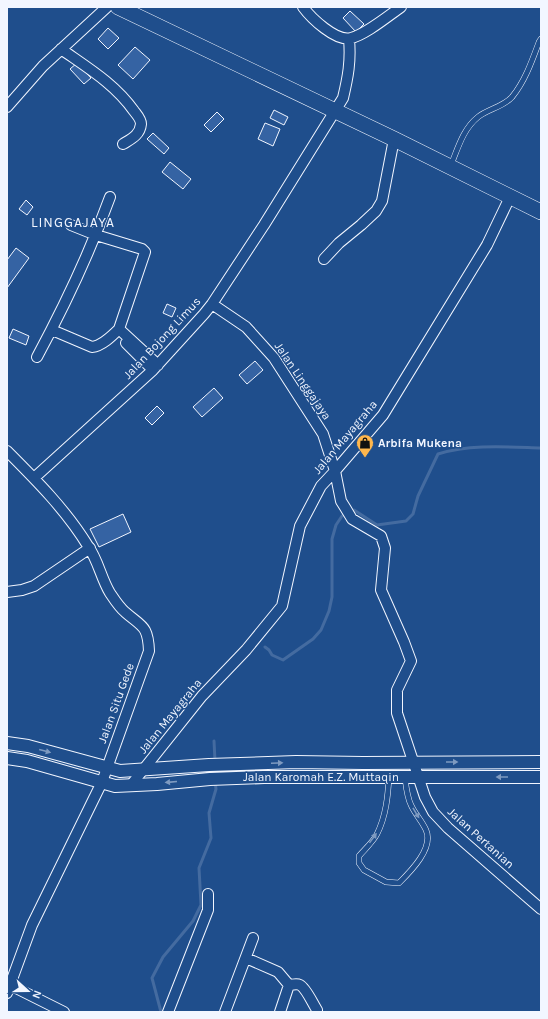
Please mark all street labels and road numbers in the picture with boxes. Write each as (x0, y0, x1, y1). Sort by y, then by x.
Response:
street label: Jalan Bojong Limus (120, 294, 204, 382)
street label: Jalan Linggajaya (272, 340, 334, 422)
street label: Jalan Mayagraha (310, 397, 380, 477)
street label: Jalan Situ Gede (95, 661, 137, 745)
street label: Jalan Mayagraha (136, 676, 204, 756)
street label: Jalan Karomah E.Z. Muttaqin (243, 770, 399, 784)
street label: Jalan Pertanian (445, 805, 517, 871)

